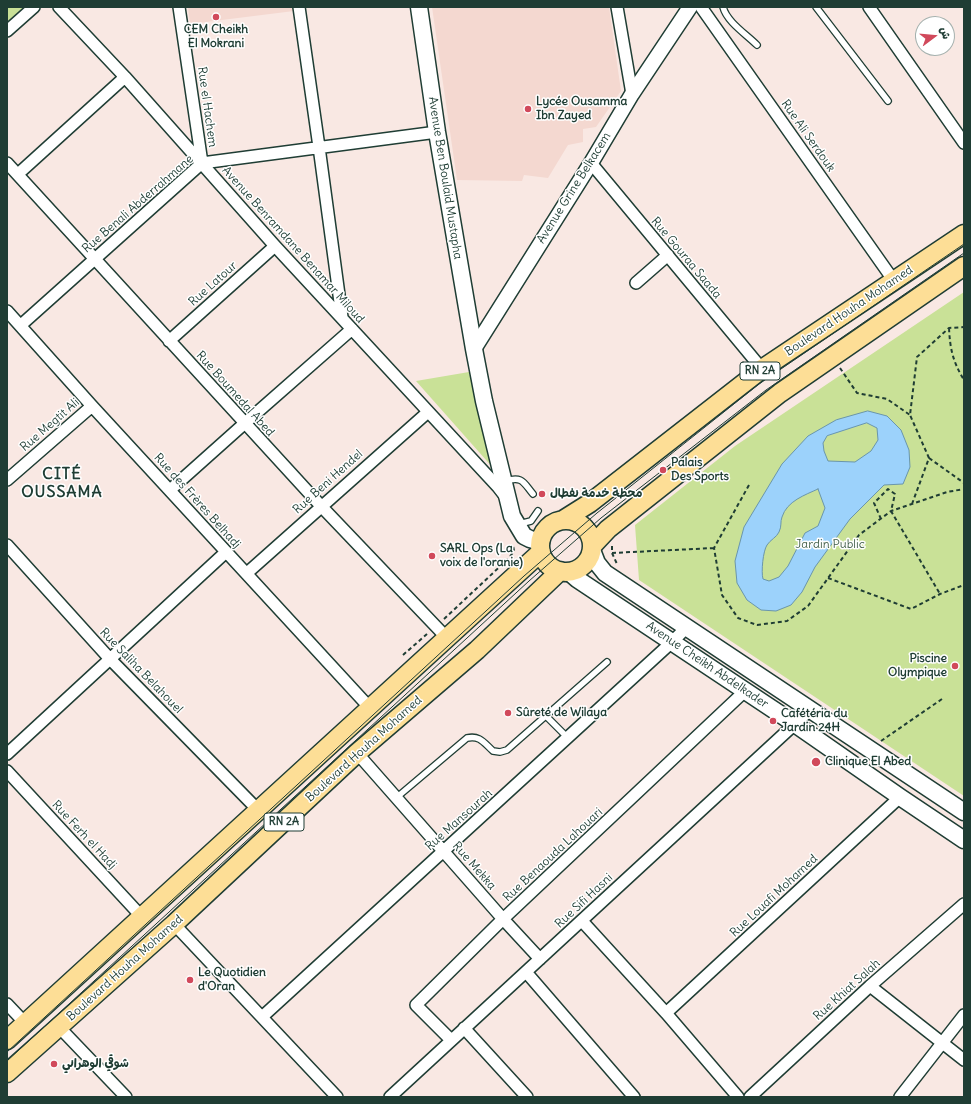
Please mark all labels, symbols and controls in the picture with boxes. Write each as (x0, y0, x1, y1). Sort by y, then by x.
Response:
marker: CEM Cheikh El Mokrani (211, 12, 221, 22)
north arrow (915, 16, 955, 56)
place label: CEM Cheikh El Mokrani (184, 23, 248, 51)
text: ش (937, 25, 954, 41)
street label: Rue el Hachem (194, 66, 220, 148)
place label: Lycée Ousamma Ibn Zayed (536, 95, 627, 123)
street label: Avenue Ben Boulaid Mustapha (425, 96, 465, 260)
street label: Rue Ali Serdouk (778, 97, 838, 175)
marker: Lycée Ousamma Ibn Zayed (523, 104, 533, 114)
street label: Avenue Grine Belkacem (534, 130, 614, 246)
street label: Rue Benali Abderrahmane (80, 152, 196, 256)
street label: Avenue Benramdane Benamar Miloud (219, 164, 367, 326)
street label: Rue Gouraa Saada (648, 214, 724, 302)
street label: Rue Latour (186, 259, 240, 309)
street label: Boulevard Houha Mohamed (782, 263, 916, 359)
street label: Rue Boumedal Abed (193, 348, 277, 440)
road number: RN 2A (740, 362, 780, 380)
street label: Rue Megtit Ali (18, 396, 82, 454)
street label: Rue Beni Hendel (290, 447, 366, 517)
street label: Rue des Frères Belhadj (151, 451, 243, 551)
place label: Palais Des Sports (671, 456, 729, 484)
district label: CITÉ OUSSAMA (21, 464, 103, 502)
marker: Palais Des Sports (658, 465, 668, 475)
place label: محطة خدمة نفطال (550, 487, 642, 501)
marker: محطة خدمة نفطال (537, 489, 547, 499)
park label: Jardin Public (795, 538, 865, 552)
place label: SARL Ops (La voix de l'oranie) (440, 542, 523, 570)
marker: SARL Ops (La voix de l'oranie) (427, 551, 437, 561)
street label: Avenue Cheikh Abdelkader (643, 619, 771, 711)
street label: Rue Saliha Belahouel (97, 625, 185, 717)
place label: Piscine Olympique (888, 652, 947, 680)
marker: Piscine Olympique (950, 661, 960, 671)
street label: Boulevard Houha Mohamed (303, 693, 425, 805)
place label: Sûreté de Wilaya (516, 706, 607, 720)
place label: Cafétéria du Jardin 24H (781, 707, 847, 735)
marker: Sûreté de Wilaya (503, 708, 513, 718)
marker: Cafétéria du Jardin 24H (768, 716, 778, 726)
place label: Clinique El Abed (825, 755, 911, 769)
marker: Clinique El Abed (810, 756, 822, 768)
street label: Rue Mansourah (423, 786, 495, 854)
street label: Rue Ferh el Hadj (49, 798, 119, 872)
street label: Rue Benaouda Lahouari (500, 805, 606, 905)
road number: RN 2A (264, 813, 304, 831)
street label: Rue Mekka (449, 839, 499, 893)
street label: Rue Louafi Mohamed (727, 852, 821, 940)
street label: Rue Sifi Hasni (552, 871, 616, 931)
street label: Boulevard Houha Mohamed (64, 912, 186, 1024)
street label: Rue Khiat Salah (811, 956, 883, 1024)
place label: Le Quotidien d'Oran (198, 966, 266, 994)
marker: Le Quotidien d'Oran (185, 975, 195, 985)
place label: شوقي الوهراني (62, 1057, 129, 1071)
marker: شوقي الوهراني (49, 1059, 59, 1069)

